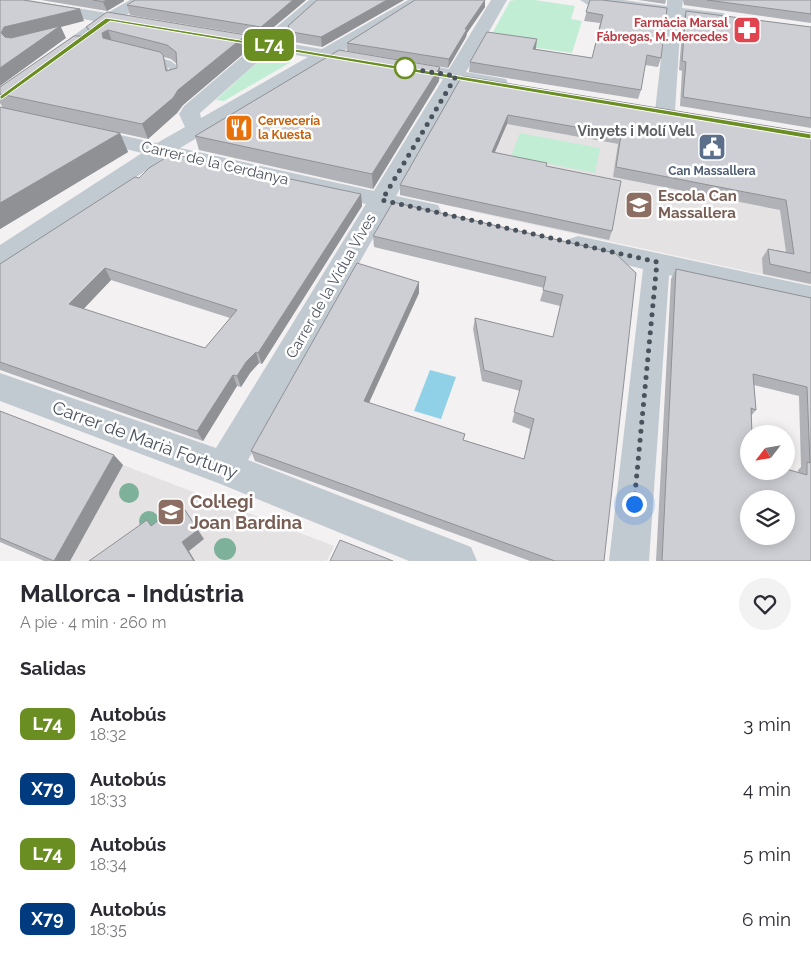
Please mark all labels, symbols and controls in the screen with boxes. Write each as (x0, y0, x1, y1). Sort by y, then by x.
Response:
pharmacy icon: Farmàcia Marsal Fábregas, M. Mercedes (732, 15, 762, 45)
place label: Farmàcia Marsal Fábregas, M. Mercedes (597, 16, 728, 44)
line badge: L74 (240, 29, 298, 61)
text: L74 (254, 34, 284, 55)
unlabelled marker (394, 57, 416, 79)
restaurant icon: Cervecería la Kuesta (224, 113, 254, 143)
place label: Cervecería la Kuesta (258, 114, 320, 142)
district label: Vinyets i Molí Vell (578, 123, 695, 139)
public building icon: Can Massallera (697, 132, 727, 162)
street label: Carrer de la Cerdanya (140, 137, 290, 189)
place label: Can Massallera (668, 164, 756, 178)
place label: Escola Can Massallera (658, 187, 737, 222)
school or university icon: Escola Can Massallera (624, 190, 654, 220)
street label: Carrer de la Vídua Vives (282, 210, 380, 362)
street label: Carrer de Marià Fortuny (50, 396, 241, 483)
north arrow (740, 425, 795, 480)
map controls (740, 425, 795, 545)
button: layers (740, 490, 795, 545)
place label: Col·legi Joan Bardina (190, 491, 302, 533)
your location (622, 492, 647, 517)
school or university icon: Col·legi Joan Bardina (156, 497, 186, 527)
button: heart (739, 578, 791, 630)
text: Mallorca - Indústria (20, 579, 244, 608)
text: A pie · 4 min · 260 m (20, 613, 166, 632)
text: Salidas (20, 657, 86, 679)
text: Autobús (90, 703, 166, 725)
text: L74 (32, 713, 63, 734)
text: 3 min (743, 713, 791, 735)
text: 18:32 (90, 725, 126, 744)
text: Autobús (90, 768, 166, 790)
text: X79 (31, 778, 64, 799)
text: 4 min (743, 778, 791, 800)
text: 18:33 (90, 790, 126, 809)
text: Autobús (90, 833, 166, 855)
text: L74 (32, 843, 63, 864)
text: 5 min (743, 843, 791, 865)
text: 18:34 (90, 855, 127, 874)
text: Autobús (90, 898, 166, 920)
text: X79 (31, 908, 64, 929)
text: 6 min (742, 908, 791, 930)
text: 18:35 (90, 920, 127, 939)

